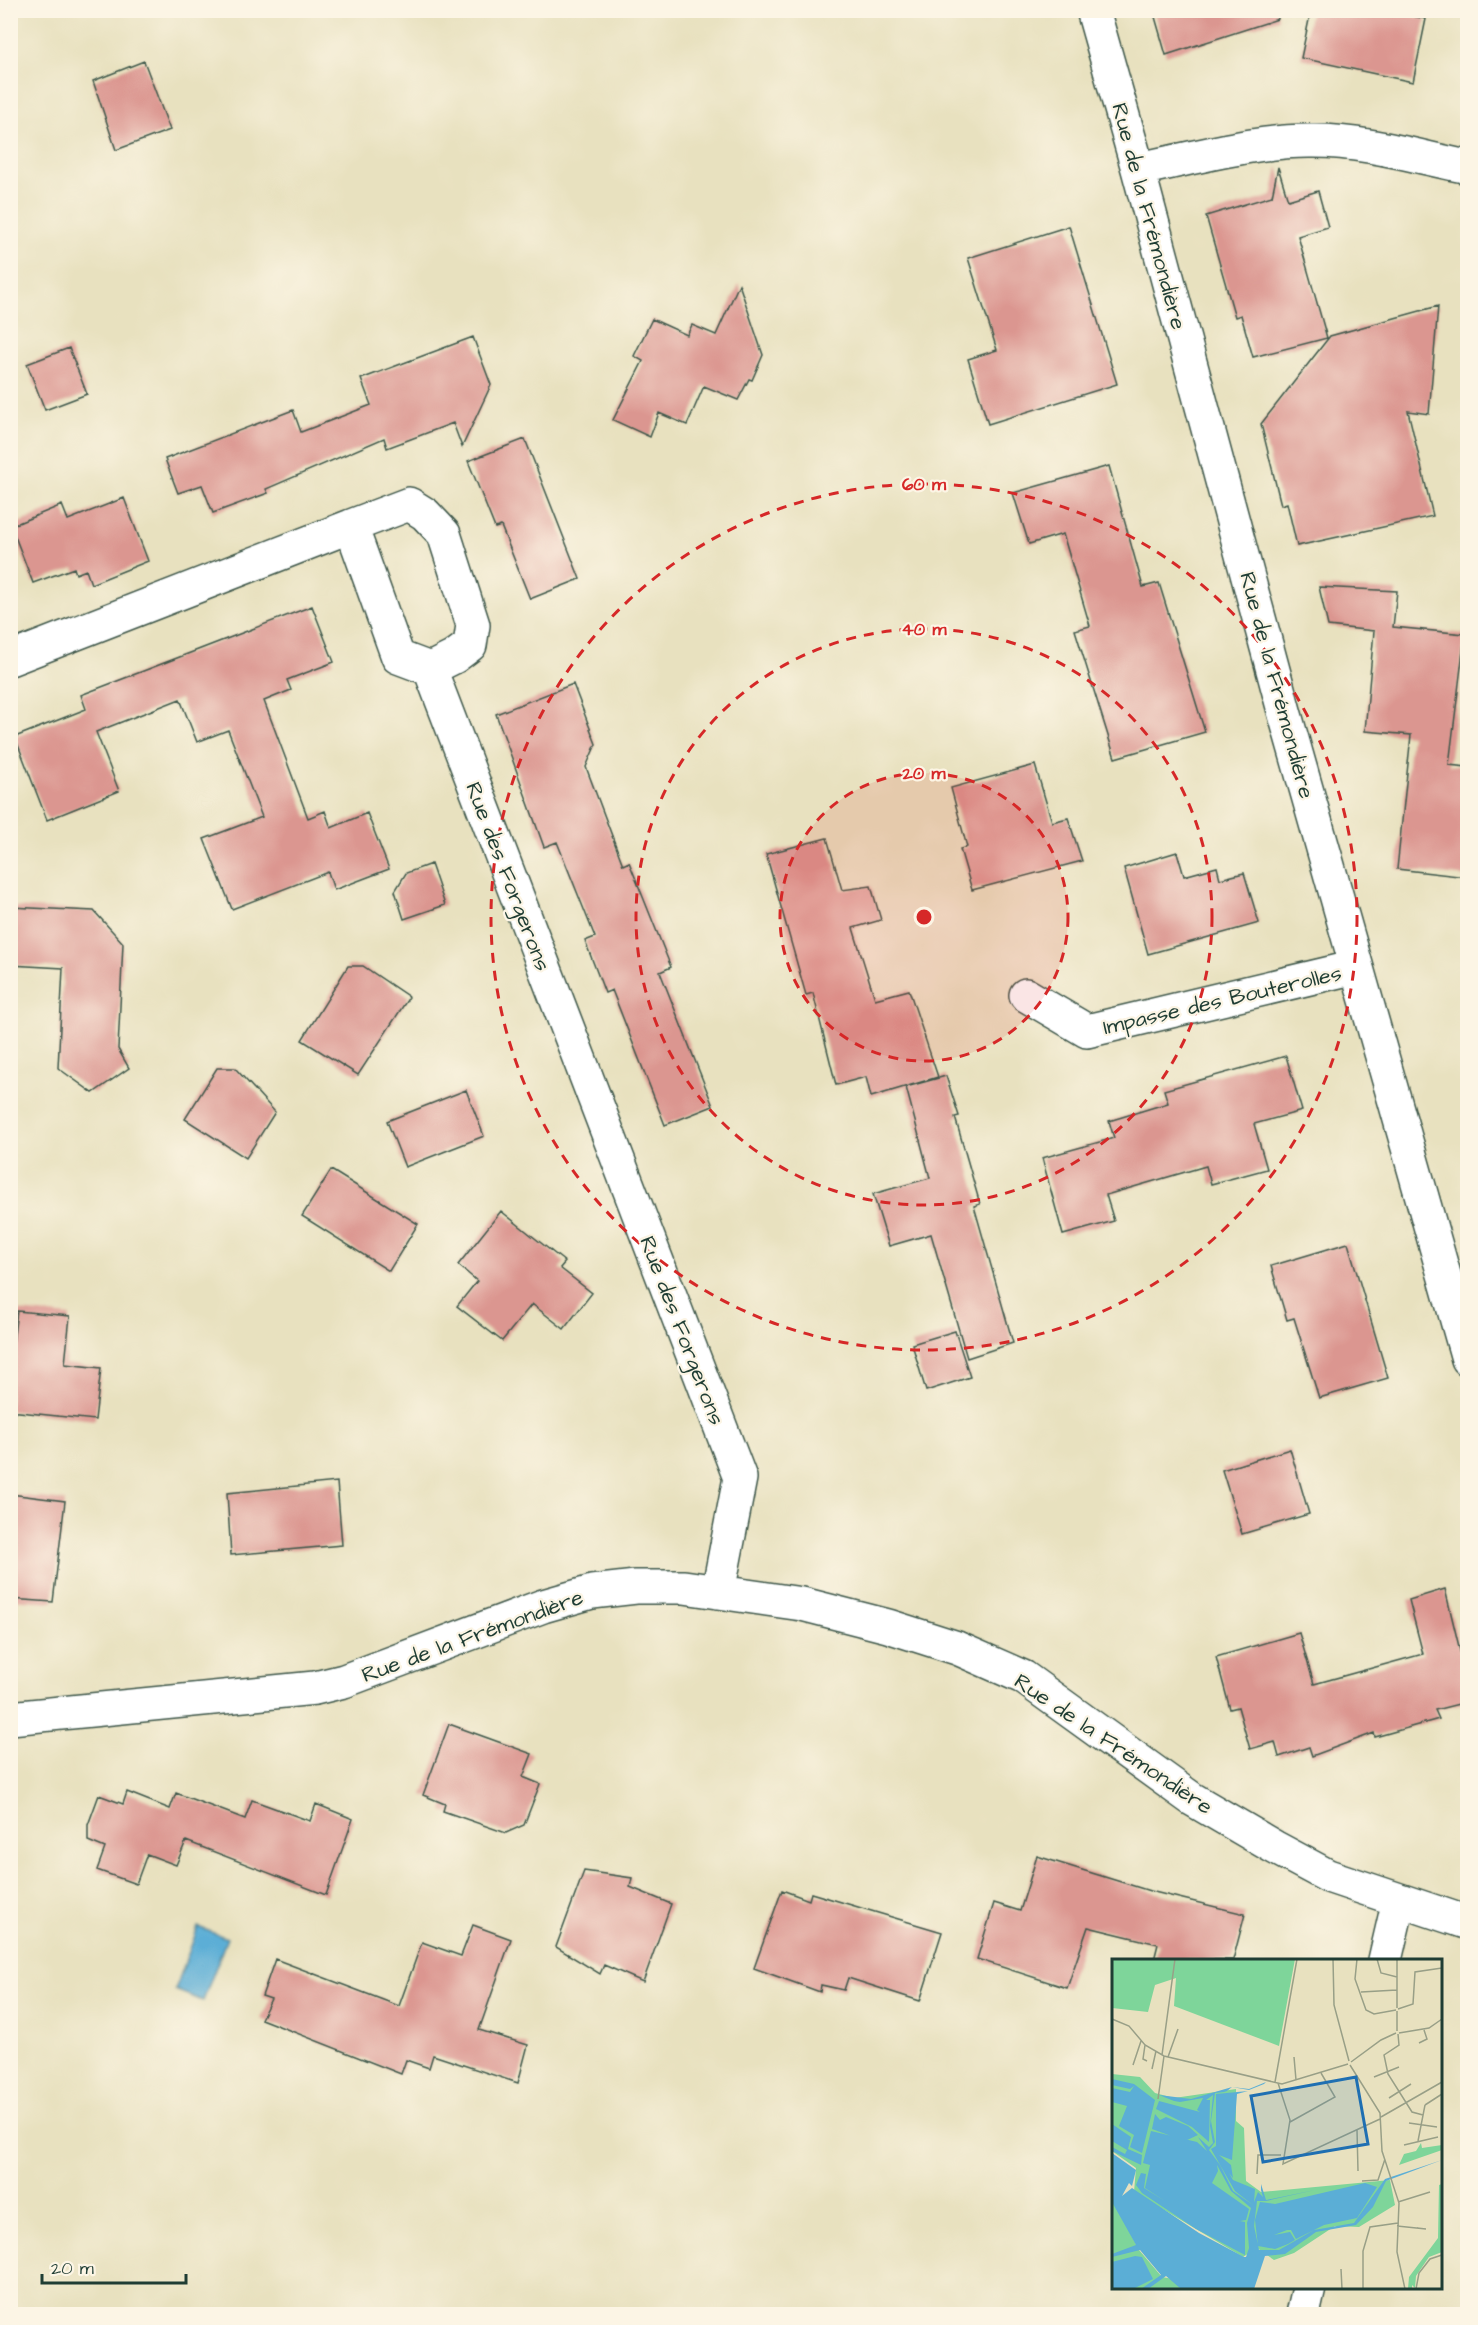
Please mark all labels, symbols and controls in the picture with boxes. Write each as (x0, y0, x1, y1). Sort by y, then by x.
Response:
street label: Rue de la Frémondière (1103, 100, 1194, 333)
text: 60 m (902, 472, 947, 497)
street label: Rue de la Frémondière (1231, 569, 1322, 802)
text: 40 m (902, 617, 947, 642)
text: 20 m (902, 761, 946, 786)
street label: Rue des Forgerons (456, 778, 558, 976)
centre of rings (914, 907, 934, 927)
street label: Impasse des Bouterolles (1100, 958, 1345, 1043)
street label: Rue des Forgerons (630, 1232, 732, 1430)
street label: Rue de la Frémondière (358, 1582, 588, 1691)
street label: Rue de la Frémondière (1008, 1666, 1219, 1822)
inset map (1112, 1959, 1442, 2289)
scale bar (42, 2247, 186, 2285)
text: 20 m (51, 2256, 94, 2281)

